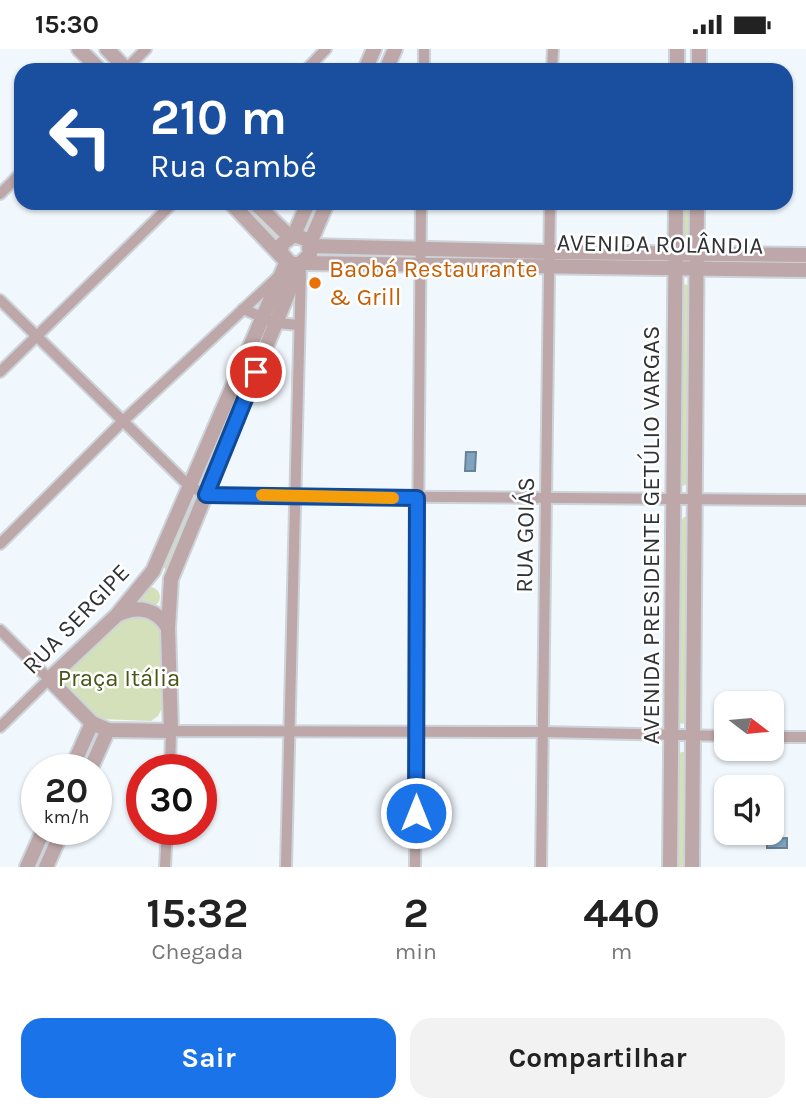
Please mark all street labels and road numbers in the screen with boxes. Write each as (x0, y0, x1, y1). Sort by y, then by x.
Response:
street label: AVENIDA ROLÂNDIA (556, 228, 764, 260)
street label: AVENIDA PRESIDENTE GETÚLIO VARGAS (636, 326, 665, 744)
street label: RUA GOIÁS (509, 477, 540, 593)
street label: RUA SERGIPE (17, 558, 135, 680)

